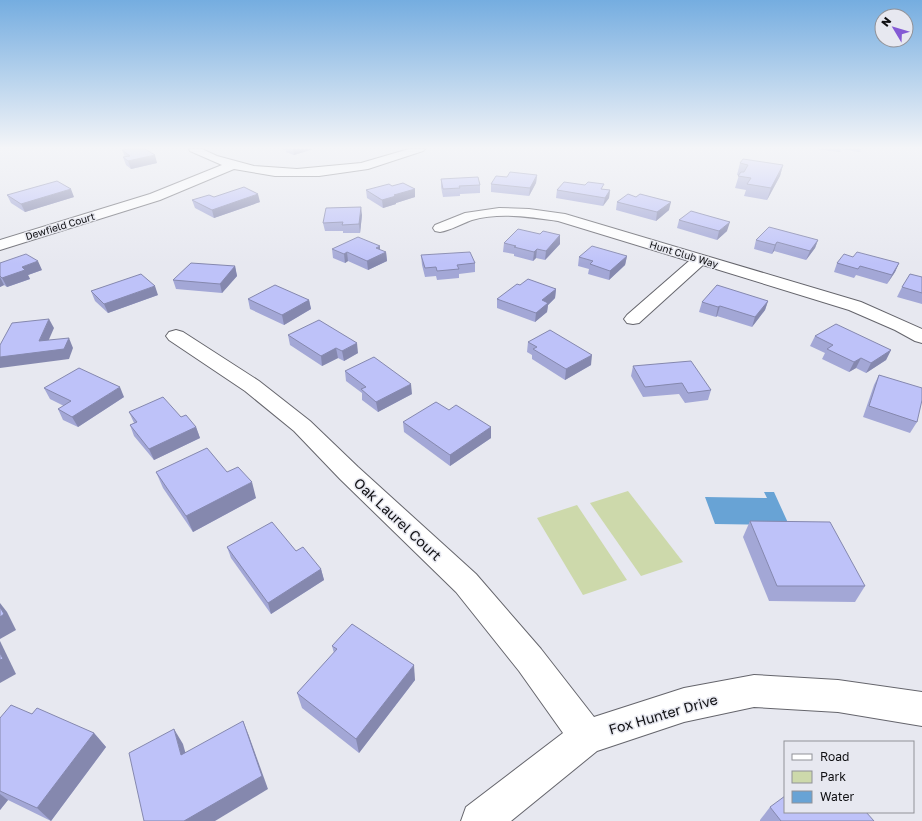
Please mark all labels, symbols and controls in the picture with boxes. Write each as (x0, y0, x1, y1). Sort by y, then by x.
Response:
north arrow (874, 8, 914, 48)
text: N (878, 14, 893, 29)
street label: Dewfield Court (24, 210, 96, 242)
street label: Hunt Club Way (648, 238, 720, 270)
street label: Oak Laurel Court (351, 474, 445, 564)
street label: Fox Hunter Drive (607, 690, 719, 738)
legend (784, 741, 914, 813)
text: Road (820, 749, 849, 764)
text: Park (820, 769, 846, 784)
text: Water (820, 789, 854, 804)

